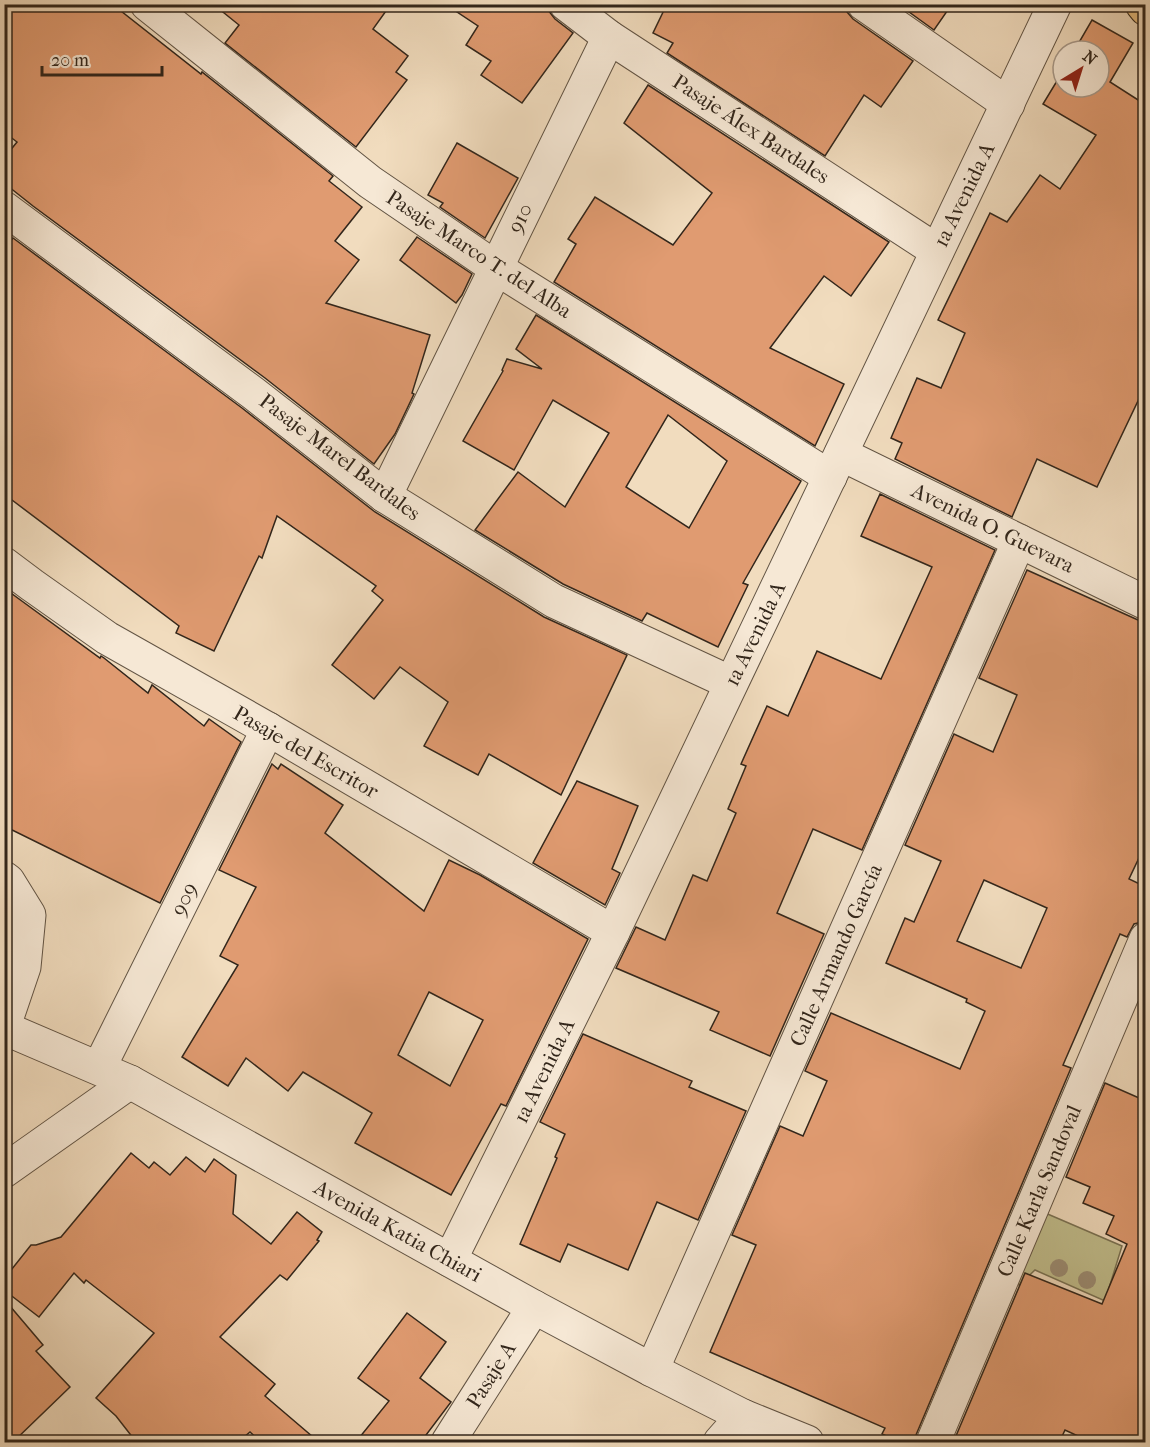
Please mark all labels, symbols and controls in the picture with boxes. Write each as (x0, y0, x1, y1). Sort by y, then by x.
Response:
scale bar (42, 39, 162, 77)
north arrow (1051, 39, 1111, 99)
text: N (1079, 46, 1101, 69)
text: 20 m (51, 50, 89, 71)
street label: Pasaje Álex Bardales (668, 69, 834, 189)
street label: 1a Avenida A (928, 139, 1000, 251)
street label: Pasaje Marco T. del Alba (382, 185, 576, 323)
street label: 910 (503, 199, 537, 237)
street label: Pasaje Marel Bardales (255, 389, 425, 525)
street label: Avenida O. Guevara (907, 478, 1078, 578)
street label: 1a Avenida A (719, 578, 791, 690)
street label: Pasaje del Escritor (229, 701, 383, 803)
street label: Calle Armando García (785, 860, 887, 1050)
street label: 909 (166, 879, 202, 919)
street label: 1a Avenida A (508, 1015, 580, 1127)
street label: Calle Karla Sandoval (992, 1101, 1086, 1281)
street label: Avenida Katia Chiari (309, 1175, 486, 1287)
street label: Pasaje A (461, 1337, 521, 1413)

